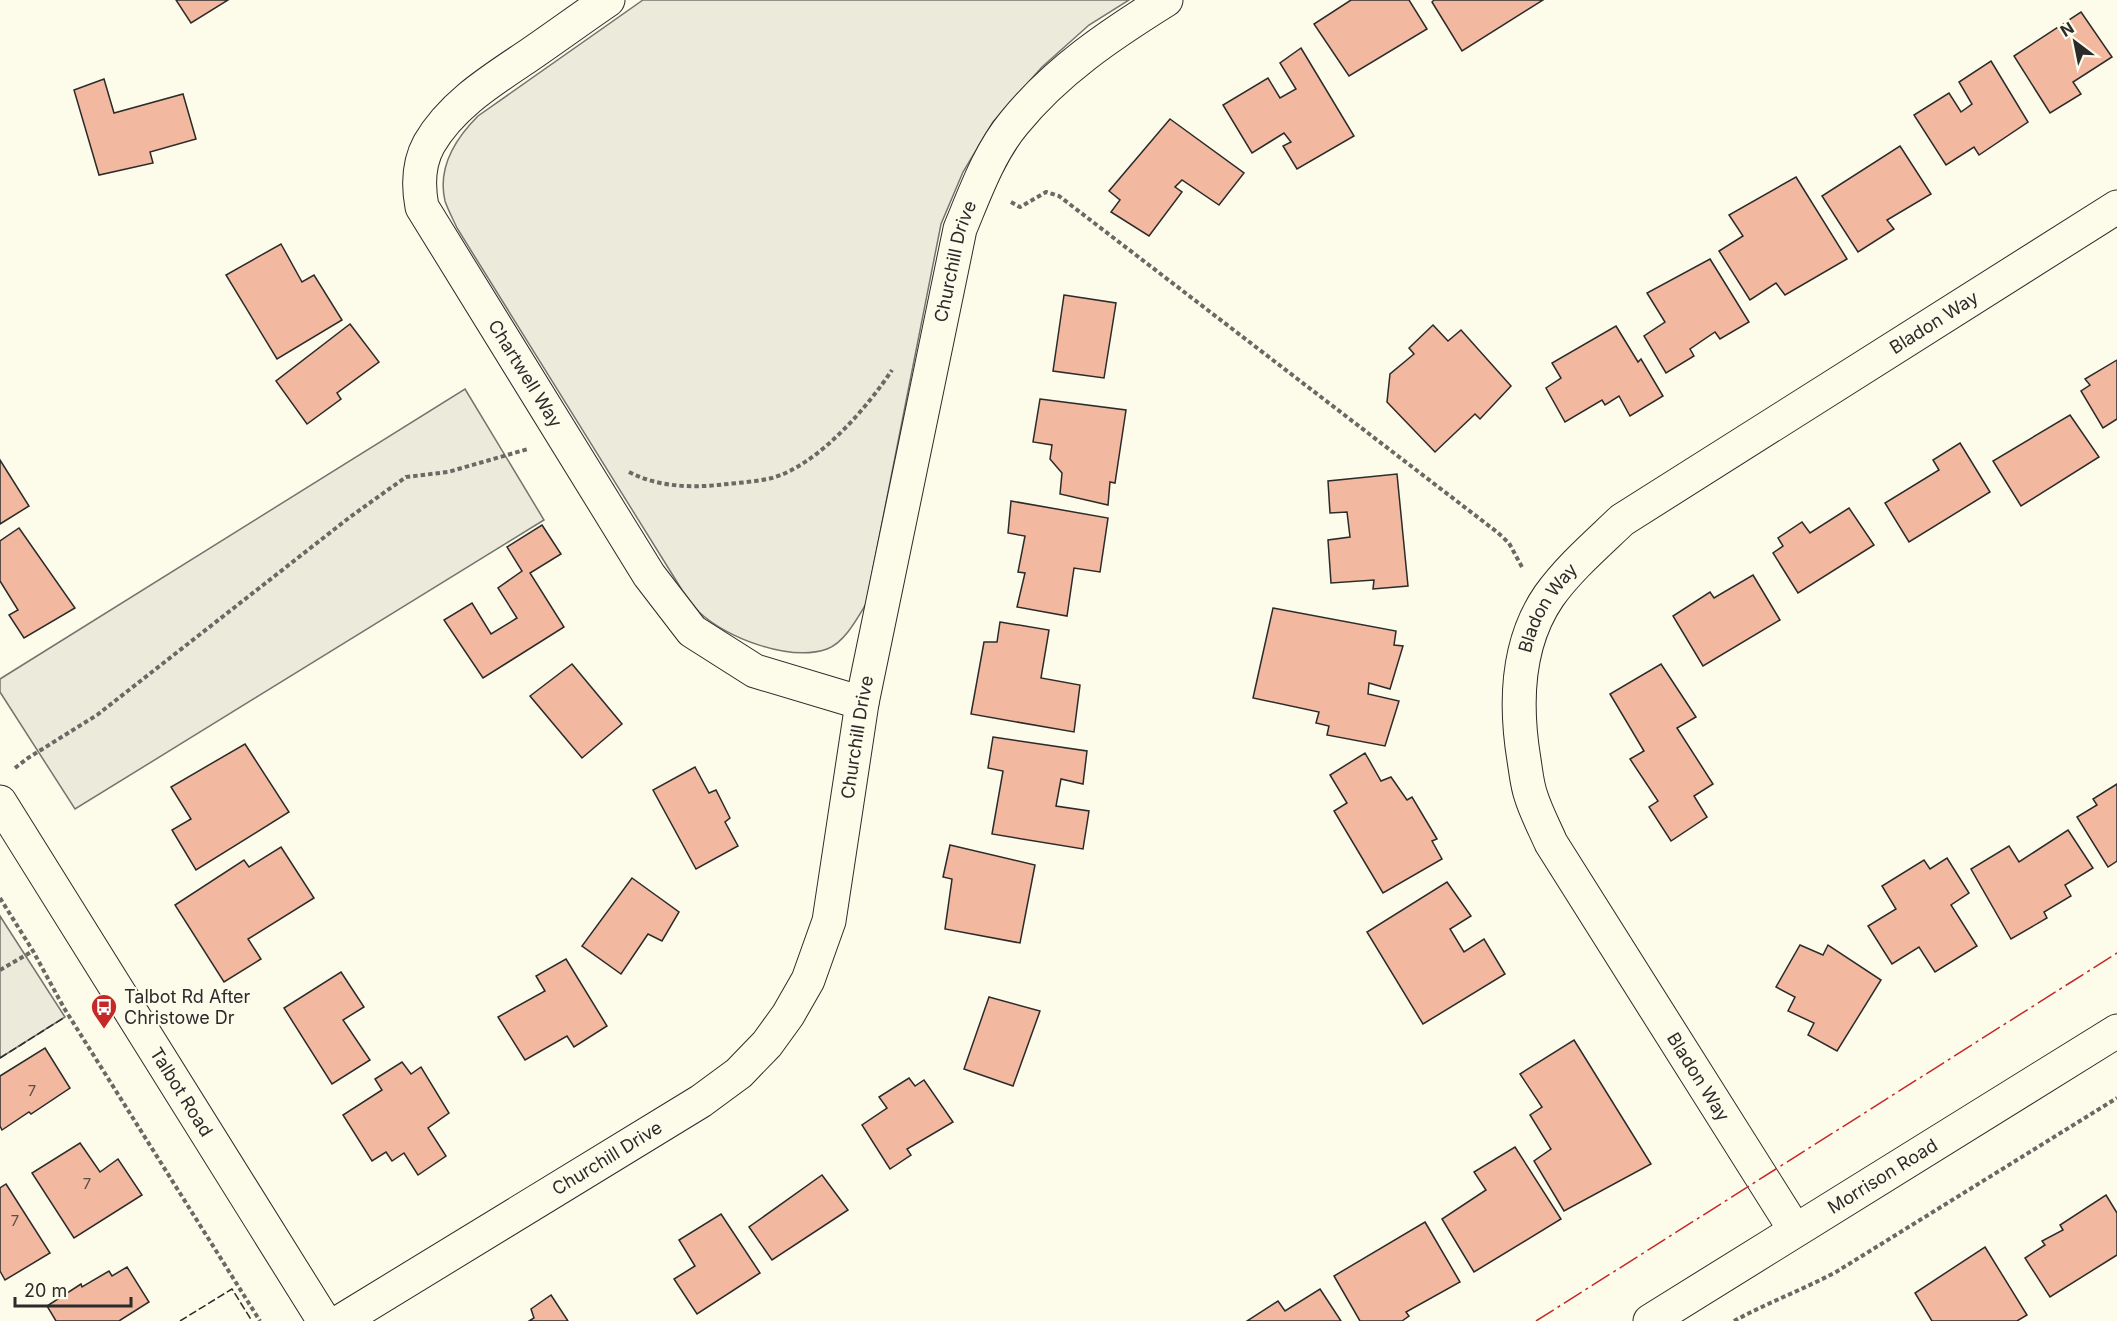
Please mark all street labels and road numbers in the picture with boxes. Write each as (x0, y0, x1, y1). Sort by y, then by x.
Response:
street label: Churchill Drive (930, 197, 980, 324)
street label: Bladon Way (1886, 287, 1982, 358)
street label: Chartwell Way (484, 316, 566, 431)
street label: Bladon Way (1514, 559, 1581, 655)
street label: Churchill Drive (837, 674, 877, 800)
street label: Bladon Way (1663, 1029, 1734, 1125)
street label: Talbot Road (146, 1043, 217, 1140)
street label: Churchill Drive (548, 1116, 666, 1199)
street label: Morrison Road (1824, 1134, 1941, 1218)

